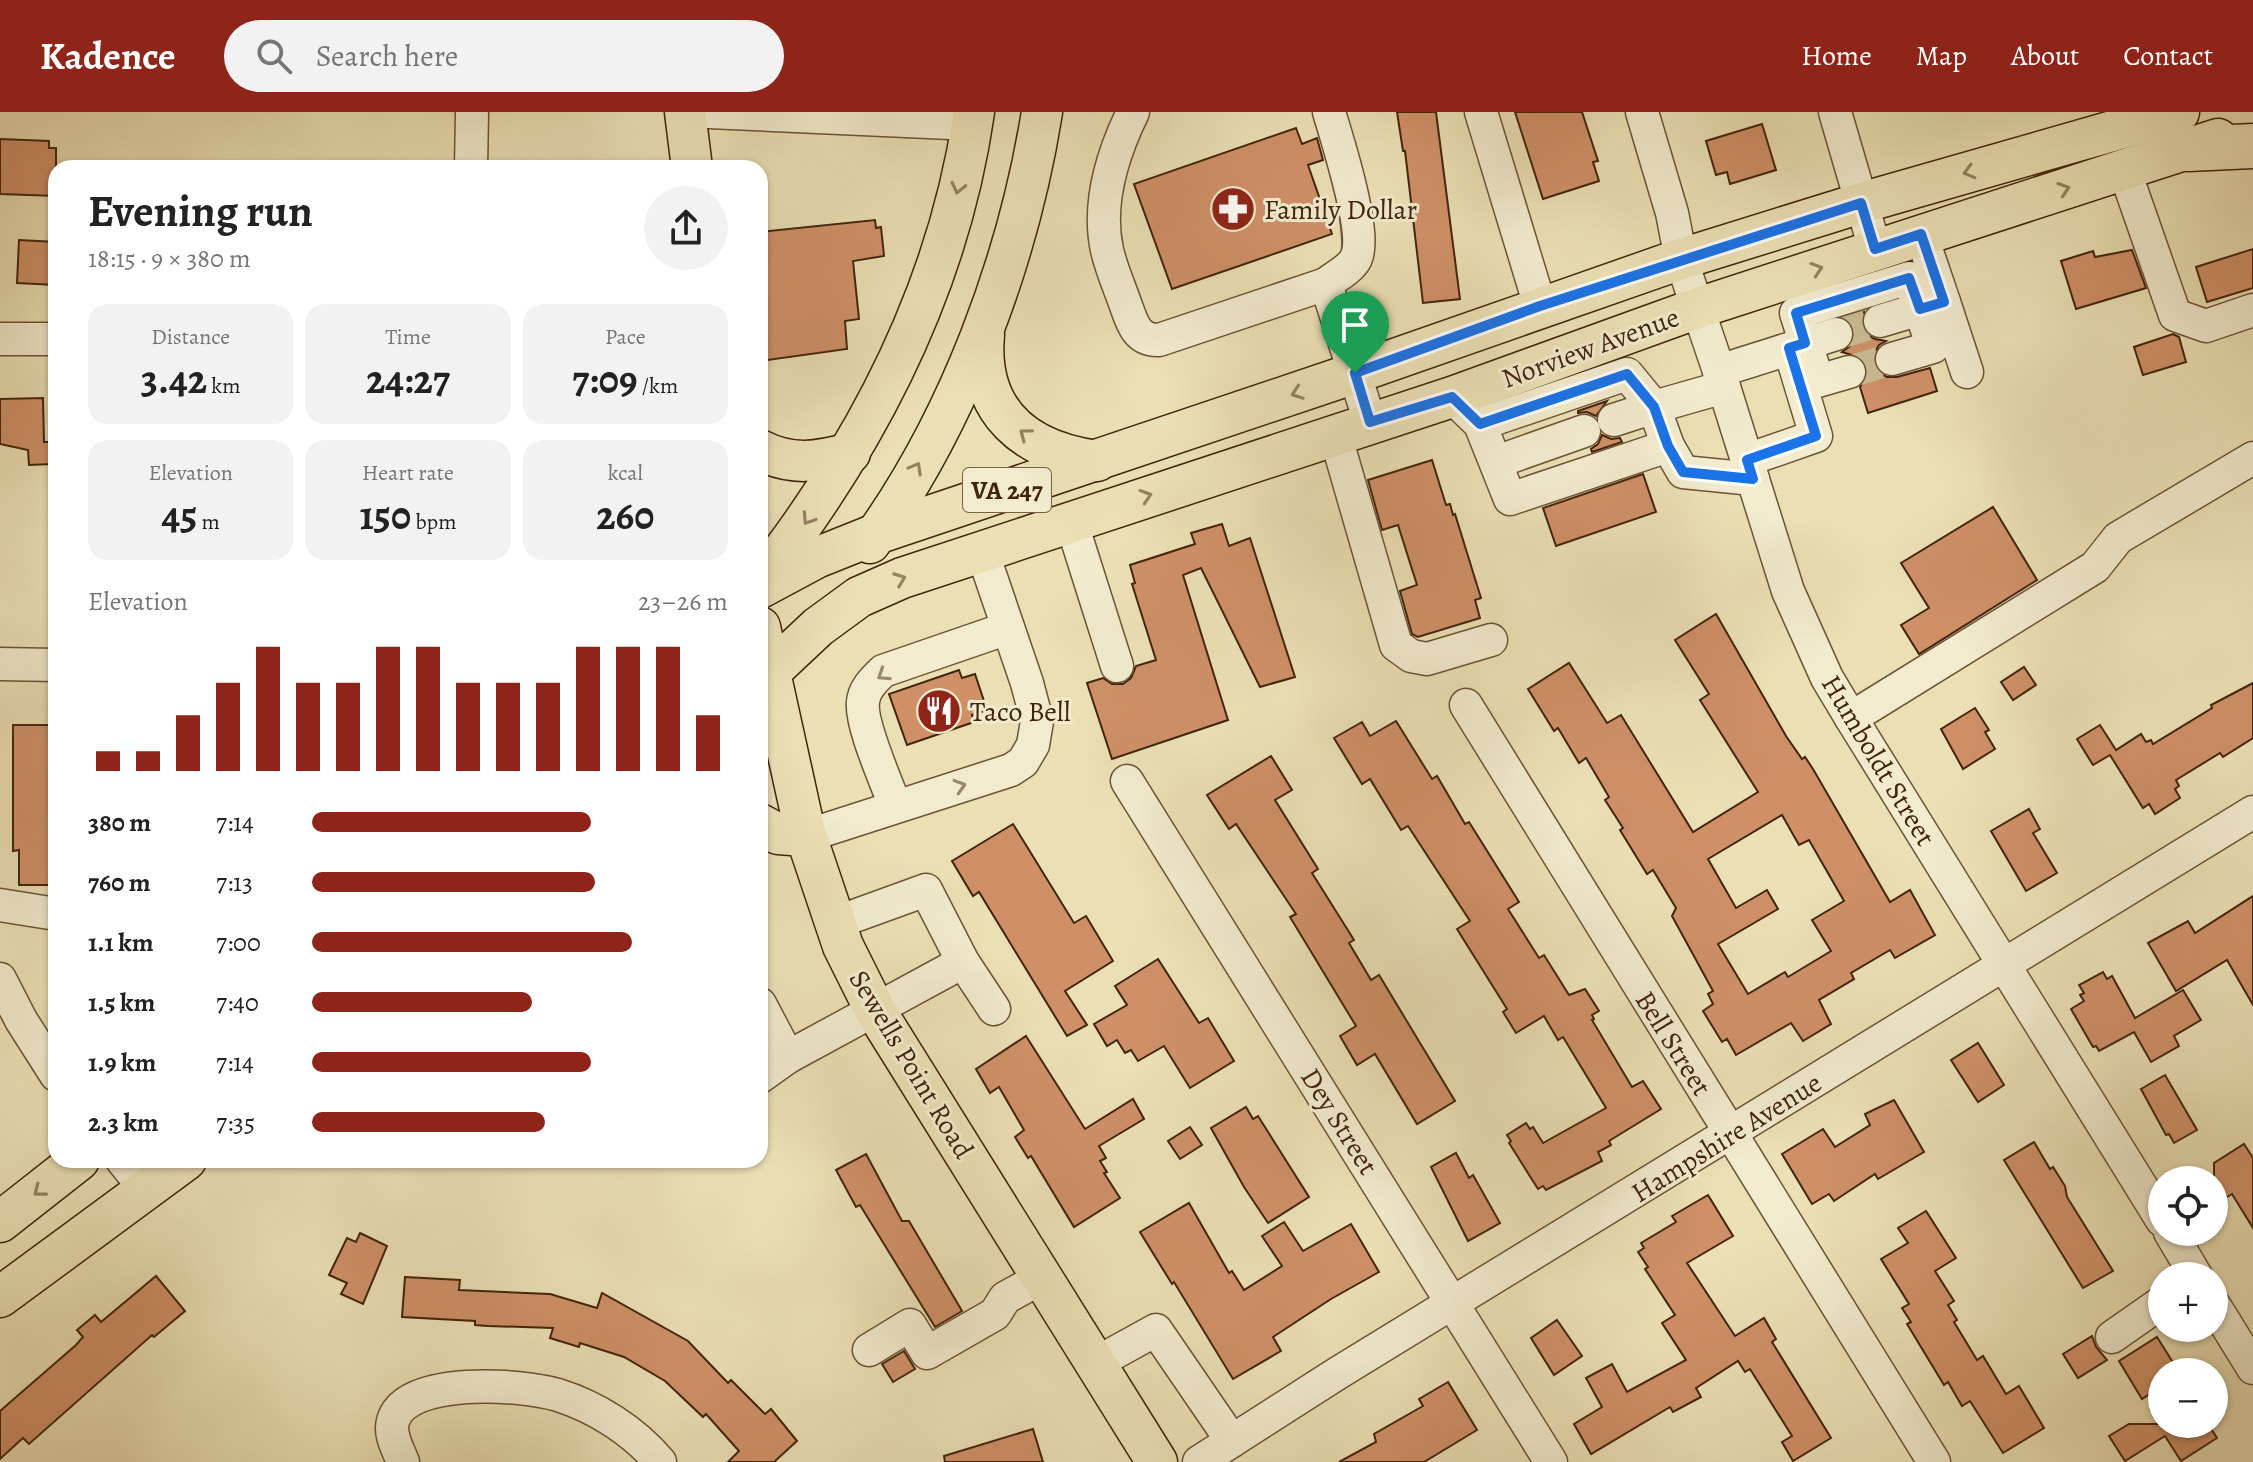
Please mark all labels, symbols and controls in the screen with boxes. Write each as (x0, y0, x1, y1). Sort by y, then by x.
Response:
search box (224, 20, 784, 92)
text: Kadence (40, 30, 176, 82)
icon: search (252, 34, 296, 78)
text: Search here (316, 36, 458, 76)
text: Home (1801, 37, 1872, 75)
text: Map (1916, 37, 1967, 75)
text: About (2011, 37, 2079, 75)
text: Contact (2123, 37, 2213, 75)
one-way arrow (1963, 163, 1977, 179)
text: Evening run (88, 181, 313, 241)
one-way arrow (950, 181, 967, 195)
one-way arrow (2056, 182, 2070, 198)
pharmacy icon: Family Dollar (1209, 185, 1257, 233)
button: share (644, 186, 728, 270)
place label: Family Dollar (1264, 191, 1418, 229)
text: 18:15 · 9 × 380 m (88, 241, 251, 276)
one-way arrow (1809, 262, 1823, 278)
pin (1321, 291, 1389, 373)
street label: Norview Avenue (1496, 298, 1684, 398)
icon: arrive (1333, 303, 1377, 347)
text: Distance (151, 322, 230, 352)
text: Time (385, 322, 431, 352)
text: Pace (605, 322, 646, 352)
text: 3.42 (141, 352, 207, 407)
text: 24:27 (366, 352, 450, 407)
text: 7:09 (572, 352, 638, 407)
text: km (207, 371, 241, 401)
text: /km (638, 371, 678, 401)
one-way arrow (1290, 383, 1304, 399)
one-way arrow (1019, 430, 1034, 444)
text: Elevation (148, 458, 233, 488)
text: Heart rate (362, 458, 454, 488)
text: kcal (608, 458, 643, 488)
one-way arrow (906, 462, 922, 476)
road number: VA 247 (963, 468, 1051, 512)
text: 45 (161, 488, 197, 543)
text: 150 (360, 488, 411, 543)
text: 260 (596, 488, 654, 543)
one-way arrow (1139, 489, 1152, 505)
text: m (197, 507, 220, 537)
text: bpm (411, 507, 456, 537)
one-way arrow (802, 510, 817, 524)
one-way arrow (892, 573, 906, 589)
text: Elevation (88, 584, 188, 619)
text: 23–26 m (638, 584, 728, 619)
one-way arrow (878, 665, 892, 680)
street label: Humboldt Street (1812, 668, 1944, 853)
restaurant icon: Taco Bell (915, 687, 963, 735)
place label: Taco Bell (970, 693, 1071, 731)
one-way arrow (952, 779, 966, 795)
text: 380 m (88, 805, 151, 840)
text: 7:14 (216, 805, 254, 840)
text: 760 m (88, 865, 151, 900)
text: 7:13 (216, 865, 253, 900)
text: 1.1 km (88, 925, 154, 960)
text: 7:00 (216, 925, 261, 960)
street label: Sewells Point Road (840, 963, 983, 1167)
street label: Bell Street (1626, 984, 1720, 1103)
text: 1.5 km (88, 985, 155, 1020)
text: 7:40 (216, 985, 259, 1020)
text: 1.9 km (88, 1045, 156, 1080)
text: 7:14 (216, 1045, 254, 1080)
street label: Dey Street (1291, 1061, 1387, 1182)
street label: Hampshire Avenue (1624, 1064, 1829, 1212)
text: 2.3 km (88, 1105, 159, 1140)
text: 7:35 (216, 1105, 255, 1140)
map controls (2148, 1166, 2228, 1438)
button: locate (2148, 1166, 2228, 1246)
one-way arrow (34, 1181, 48, 1196)
button: + (2148, 1262, 2228, 1342)
button: − (2148, 1358, 2228, 1438)

